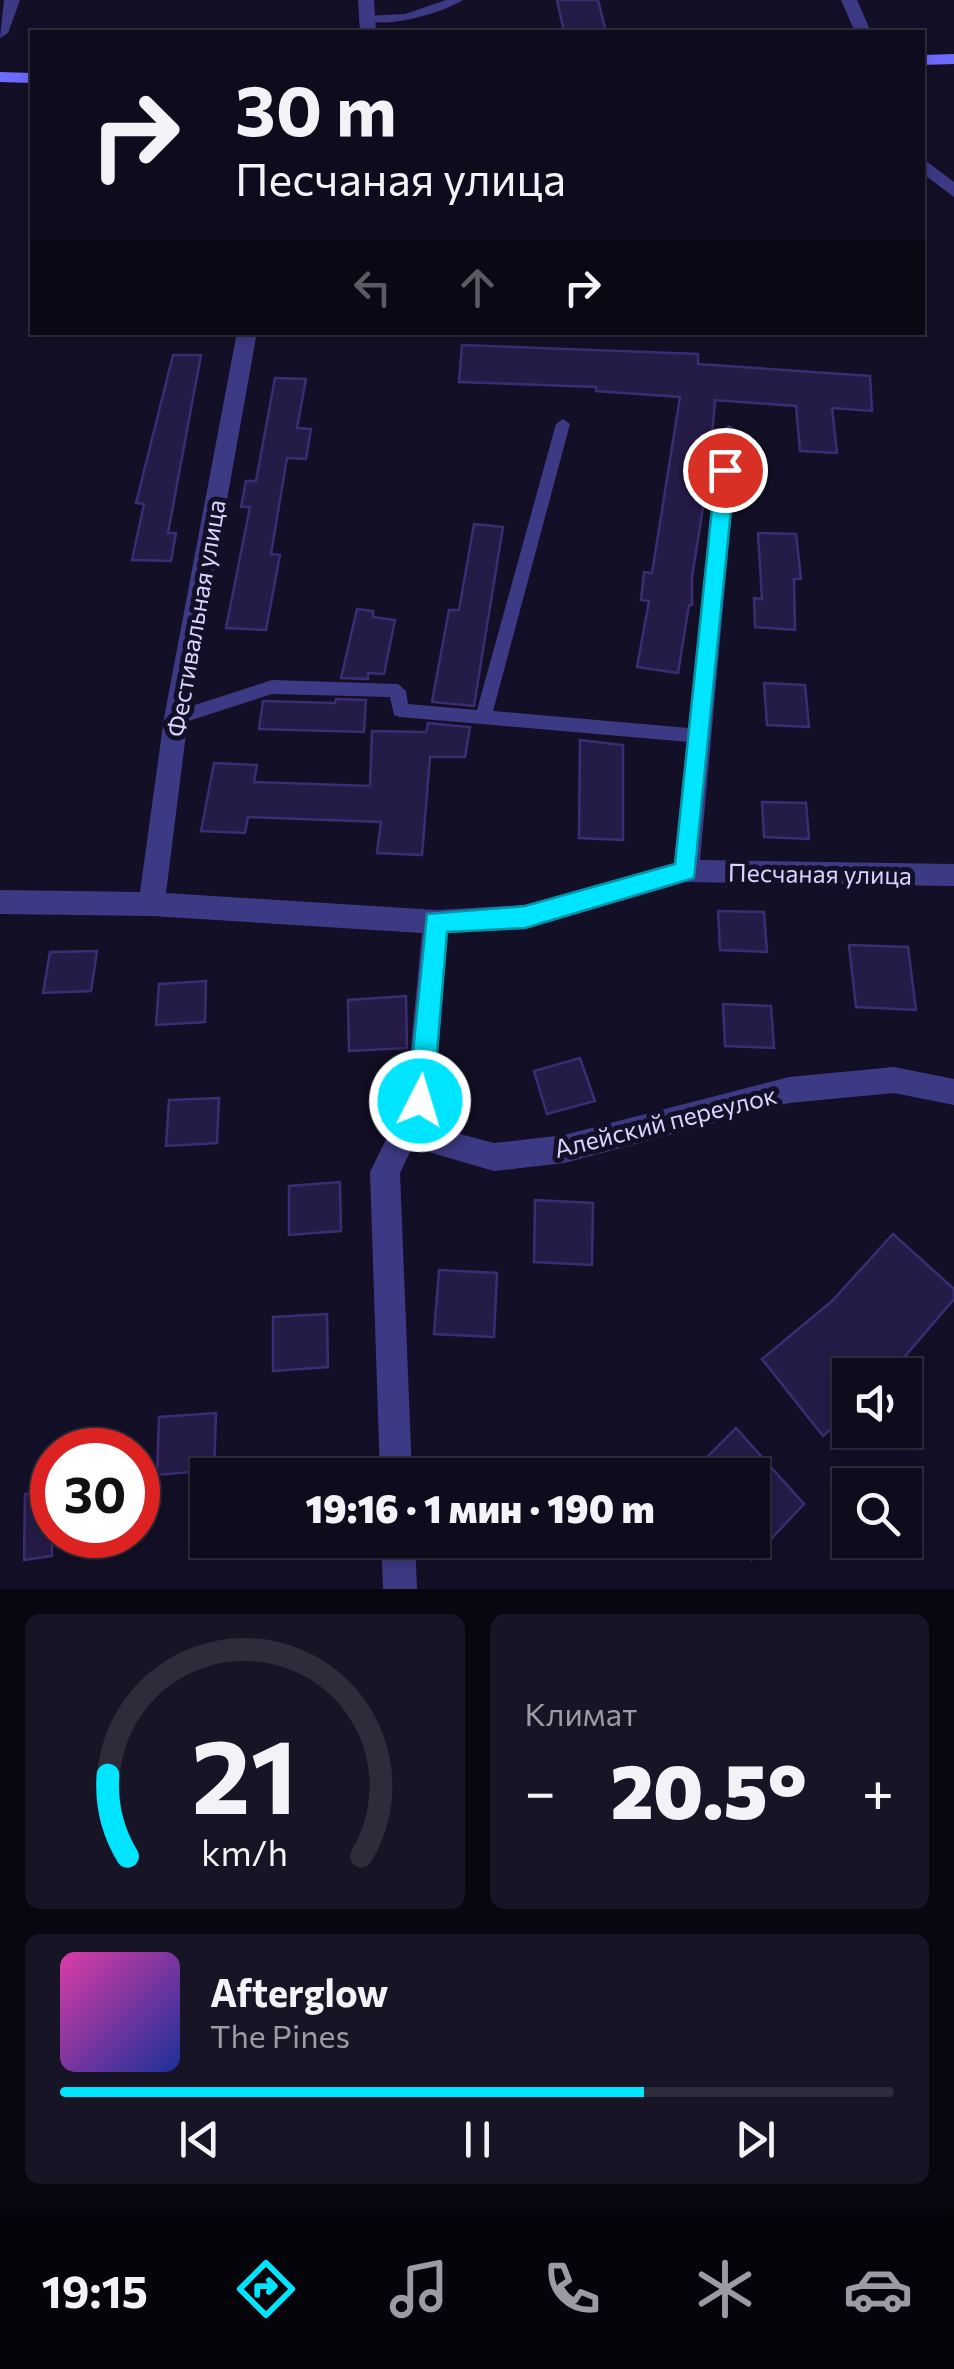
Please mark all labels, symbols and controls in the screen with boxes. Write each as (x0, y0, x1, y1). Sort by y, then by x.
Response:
text: 30 m (235, 65, 397, 150)
icon: right (70, 70, 200, 200)
text: Песчаная улица (235, 150, 566, 205)
icon: left (345, 260, 400, 315)
icon: ahead (450, 260, 505, 315)
icon: right (555, 260, 610, 315)
pin (683, 428, 768, 513)
icon: arrive (698, 443, 753, 498)
street label: Фестивальная улица (159, 497, 231, 739)
street label: Песчаная улица (728, 856, 912, 890)
position arrow (368, 1049, 472, 1153)
street label: Алейский переулок (551, 1079, 779, 1163)
map controls (832, 1358, 922, 1558)
button: sound (832, 1358, 922, 1448)
speed limit sign: 30 (30, 1428, 160, 1558)
button: search (832, 1468, 922, 1558)
text: 19:16 · 1 мин · 190 m (305, 1484, 655, 1531)
text: Климат (525, 1693, 637, 1733)
text: 21 (192, 1708, 298, 1835)
text: 20.5° (610, 1743, 807, 1834)
text: − (525, 1756, 556, 1823)
text: + (862, 1756, 894, 1823)
text: km/h (201, 1830, 288, 1873)
text: Afterglow (210, 1968, 388, 2015)
text: The Pines (210, 2015, 350, 2055)
icon: previous (172, 2112, 227, 2167)
icon: pause (450, 2112, 505, 2167)
icon: next (728, 2112, 783, 2167)
icon: directions (231, 2254, 301, 2324)
icon: music (384, 2254, 454, 2324)
icon: phone (537, 2254, 607, 2324)
icon: climate (690, 2254, 760, 2324)
icon: car (843, 2254, 913, 2324)
text: 19:15 (41, 2262, 148, 2317)

